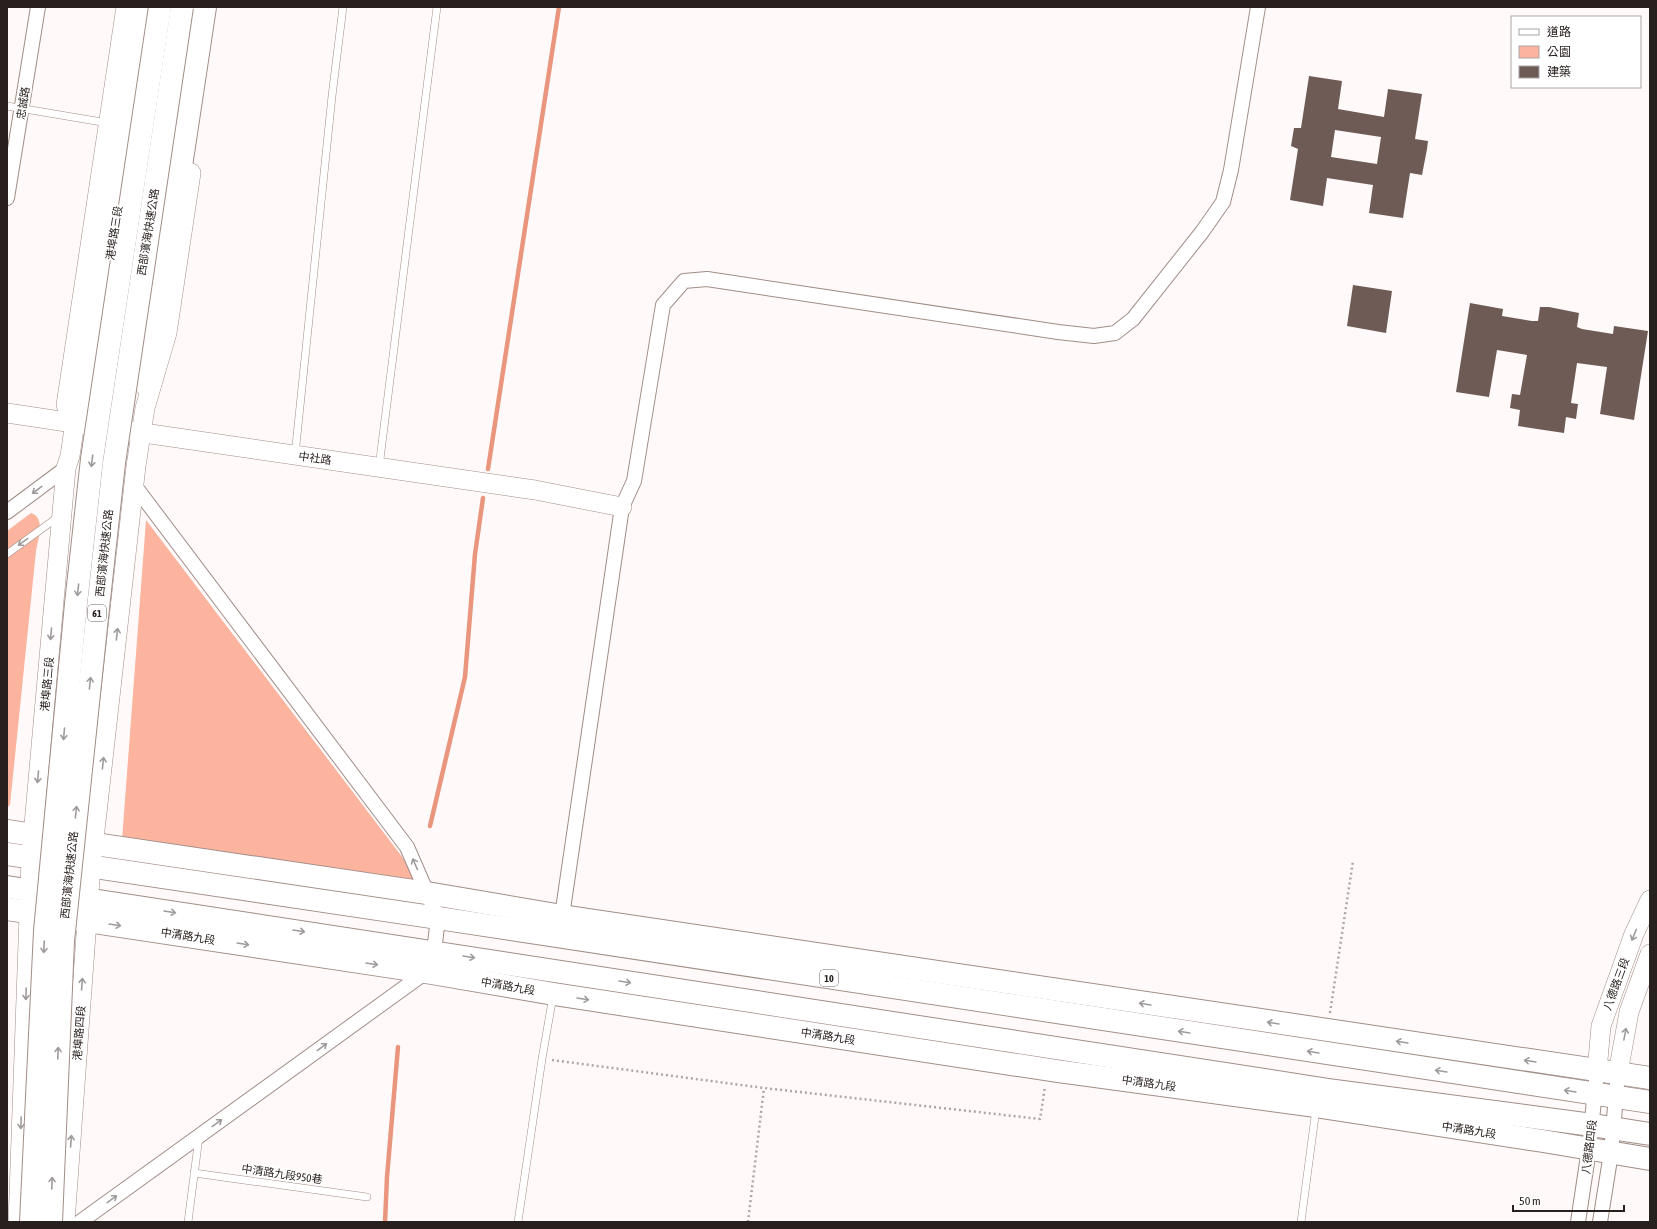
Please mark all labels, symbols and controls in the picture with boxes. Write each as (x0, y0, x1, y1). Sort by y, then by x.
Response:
legend (1511, 16, 1641, 88)
text: 道路 (1547, 25, 1571, 39)
text: 公園 (1547, 45, 1571, 59)
text: 建築 (1547, 65, 1571, 79)
street label: 忠誠路 (14, 86, 32, 120)
street label: 西部濱海快速公路 (135, 188, 161, 276)
street label: 港埠路三段 (104, 205, 124, 261)
street label: 中社路 (298, 450, 332, 466)
one-way arrow (88, 454, 96, 467)
one-way arrow (31, 486, 42, 494)
street label: 西部濱海快速公路 (93, 509, 115, 597)
one-way arrow (18, 538, 29, 546)
one-way arrow (74, 583, 81, 596)
road number: 61 (88, 605, 106, 621)
one-way arrow (47, 627, 55, 640)
one-way arrow (114, 628, 121, 641)
street label: 港埠路三段 (39, 656, 55, 712)
one-way arrow (86, 677, 93, 690)
one-way arrow (60, 727, 67, 740)
one-way arrow (100, 757, 107, 770)
one-way arrow (35, 770, 42, 783)
one-way arrow (72, 806, 80, 819)
street label: 西部濱海快速公路 (58, 831, 80, 919)
one-way arrow (410, 859, 418, 871)
one-way arrow (163, 908, 176, 916)
one-way arrow (108, 921, 121, 929)
street label: 中清路九段 (160, 926, 216, 946)
one-way arrow (292, 927, 305, 935)
one-way arrow (1629, 929, 1637, 941)
one-way arrow (41, 940, 48, 953)
one-way arrow (237, 940, 250, 948)
one-way arrow (462, 953, 475, 961)
street label: 八德路三段 (1601, 956, 1631, 1012)
one-way arrow (365, 960, 378, 968)
road number: 10 (820, 970, 838, 986)
street label: 中清路九段 (480, 975, 536, 997)
one-way arrow (79, 978, 86, 991)
one-way arrow (618, 978, 631, 986)
one-way arrow (23, 987, 30, 1000)
one-way arrow (576, 995, 589, 1003)
one-way arrow (1139, 999, 1152, 1007)
street label: 港埠路四段 (71, 1005, 87, 1061)
one-way arrow (1267, 1019, 1280, 1027)
street label: 中清路九段 (800, 1026, 856, 1046)
one-way arrow (1178, 1028, 1191, 1036)
one-way arrow (1622, 1028, 1630, 1041)
one-way arrow (1396, 1038, 1409, 1046)
one-way arrow (317, 1043, 328, 1051)
one-way arrow (54, 1047, 62, 1060)
one-way arrow (1307, 1048, 1320, 1056)
one-way arrow (1524, 1057, 1537, 1065)
one-way arrow (1435, 1067, 1448, 1075)
street label: 中清路九段 (1121, 1073, 1177, 1093)
one-way arrow (1564, 1087, 1577, 1095)
one-way arrow (18, 1116, 25, 1129)
one-way arrow (211, 1118, 222, 1127)
street label: 八德路四段 (1580, 1119, 1598, 1175)
street label: 中清路九段 (1441, 1120, 1497, 1140)
one-way arrow (67, 1135, 74, 1148)
street label: 中清路九段950巷 (241, 1162, 323, 1186)
one-way arrow (49, 1177, 56, 1190)
scale bar (1513, 1187, 1624, 1213)
text: 50 m (1519, 1194, 1541, 1208)
one-way arrow (106, 1195, 117, 1203)

